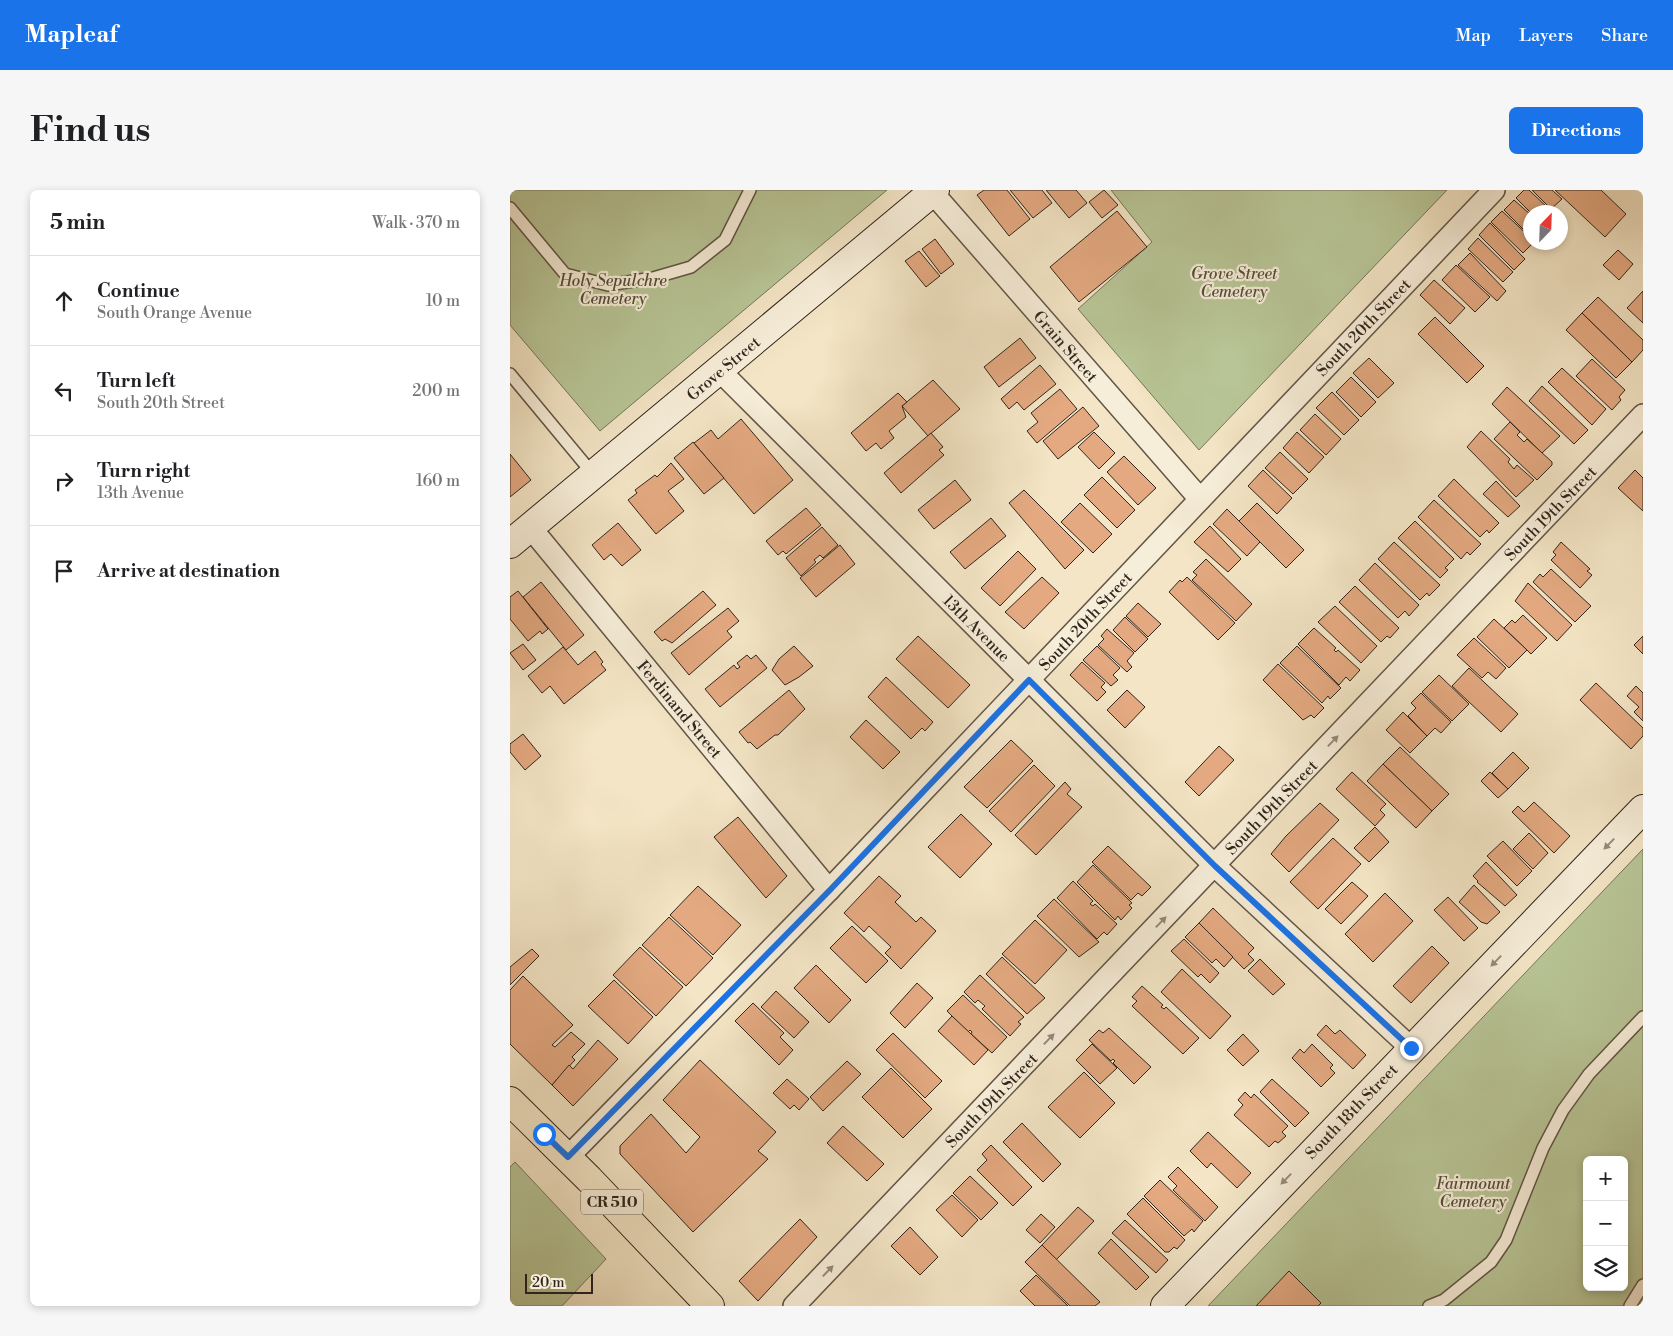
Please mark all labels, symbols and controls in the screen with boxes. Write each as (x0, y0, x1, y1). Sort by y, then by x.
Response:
text: Mapleaf (25, 20, 118, 50)
text: Map (1456, 24, 1491, 47)
text: Layers (1519, 24, 1573, 47)
text: Share (1601, 24, 1648, 47)
button: Directions (1509, 107, 1643, 154)
text: Find us (30, 109, 150, 152)
north arrow (1523, 205, 1568, 250)
text: 5 min (50, 210, 105, 236)
text: Walk · 370 m (372, 213, 460, 233)
park label: Grove Street Cemetery (1191, 264, 1278, 302)
park label: Holy Sepulchre Cemetery (558, 271, 667, 309)
street label: South 20th Street (1312, 275, 1416, 381)
text: Continue (97, 279, 180, 303)
icon: ahead (50, 287, 78, 315)
text: 10 m (426, 291, 460, 311)
text: South Orange Avenue (97, 303, 252, 323)
street label: Grain Street (1029, 307, 1102, 387)
street label: Grove Street (683, 332, 765, 405)
text: Turn left (97, 369, 176, 393)
icon: left (50, 377, 78, 405)
text: 200 m (412, 381, 460, 401)
text: South 20th Street (97, 393, 225, 413)
text: Turn right (97, 459, 190, 483)
street label: South 19th Street (1500, 462, 1601, 565)
icon: right (50, 467, 78, 495)
text: 160 m (416, 471, 460, 491)
text: 13th Avenue (97, 483, 184, 503)
icon: arrive (50, 557, 78, 585)
text: Arrive at destination (97, 559, 280, 583)
street label: South 20th Street (1035, 568, 1137, 675)
street label: 13th Avenue (938, 591, 1014, 667)
street label: Ferdinand Street (632, 657, 726, 763)
one-way arrow (1327, 735, 1339, 747)
street label: South 19th Street (1221, 756, 1322, 859)
one-way arrow (1603, 838, 1615, 850)
one-way arrow (1155, 916, 1167, 928)
one-way arrow (1490, 954, 1502, 966)
one-way arrow (1043, 1034, 1055, 1046)
route end (1400, 1037, 1423, 1060)
street label: South 19th Street (941, 1049, 1042, 1152)
street label: South 18th Street (1301, 1060, 1402, 1163)
route start (533, 1123, 556, 1146)
map controls (1583, 1156, 1628, 1291)
button: + (1583, 1156, 1628, 1201)
one-way arrow (1280, 1172, 1292, 1184)
park label: Fairmount Cemetery (1436, 1174, 1511, 1212)
road number: CR 510 (581, 1190, 643, 1214)
button: − (1583, 1201, 1628, 1246)
button: layers (1583, 1246, 1628, 1291)
one-way arrow (821, 1265, 833, 1277)
scale bar (525, 1271, 592, 1294)
text: 20 m (532, 1274, 564, 1292)

